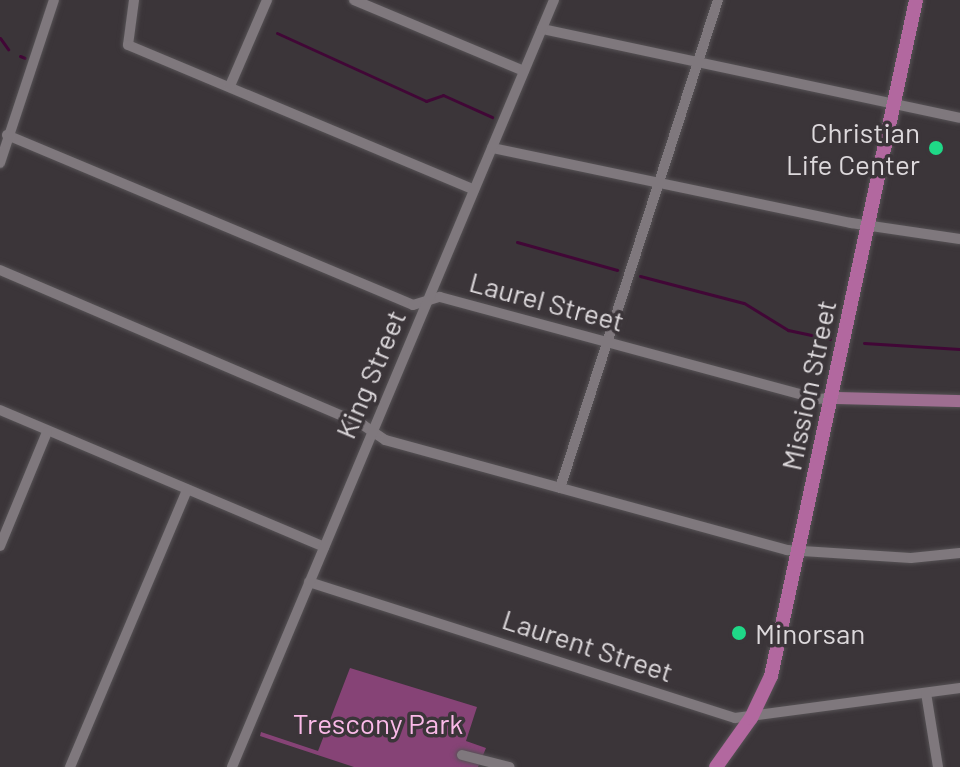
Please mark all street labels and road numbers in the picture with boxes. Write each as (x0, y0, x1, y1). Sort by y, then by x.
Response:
street label: Laurel Street (466, 264, 628, 338)
street label: Mission Street (774, 297, 842, 473)
street label: King Street (328, 305, 412, 443)
street label: Laurent Street (498, 602, 678, 688)

